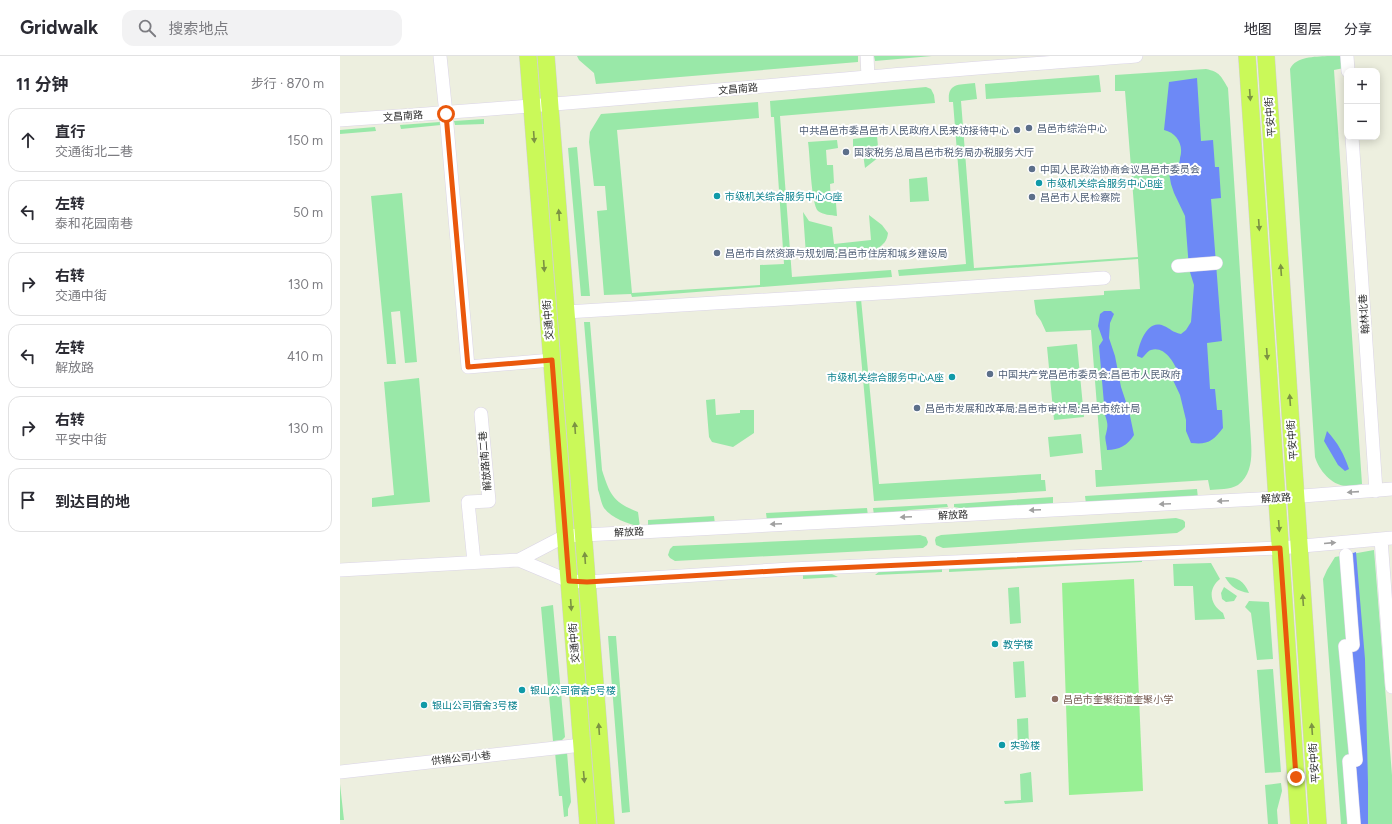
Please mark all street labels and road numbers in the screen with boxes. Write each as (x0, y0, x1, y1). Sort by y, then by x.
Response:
street label: 文昌南路 (718, 81, 758, 97)
street label: 平安中街 (1262, 97, 1278, 137)
street label: 文昌南路 (383, 108, 423, 124)
street label: 翰林北巷 (1356, 294, 1372, 334)
street label: 交通中街 (540, 300, 556, 340)
street label: 平安中街 (1284, 420, 1300, 460)
street label: 解放路南二巷 (476, 431, 494, 491)
street label: 解放路 (1261, 490, 1291, 506)
street label: 解放路 (938, 508, 968, 522)
street label: 解放路 (614, 525, 644, 539)
street label: 交通中街 (566, 623, 582, 663)
street label: 平安中街 (1306, 743, 1322, 783)
street label: 供销公司小巷 (429, 748, 492, 768)

